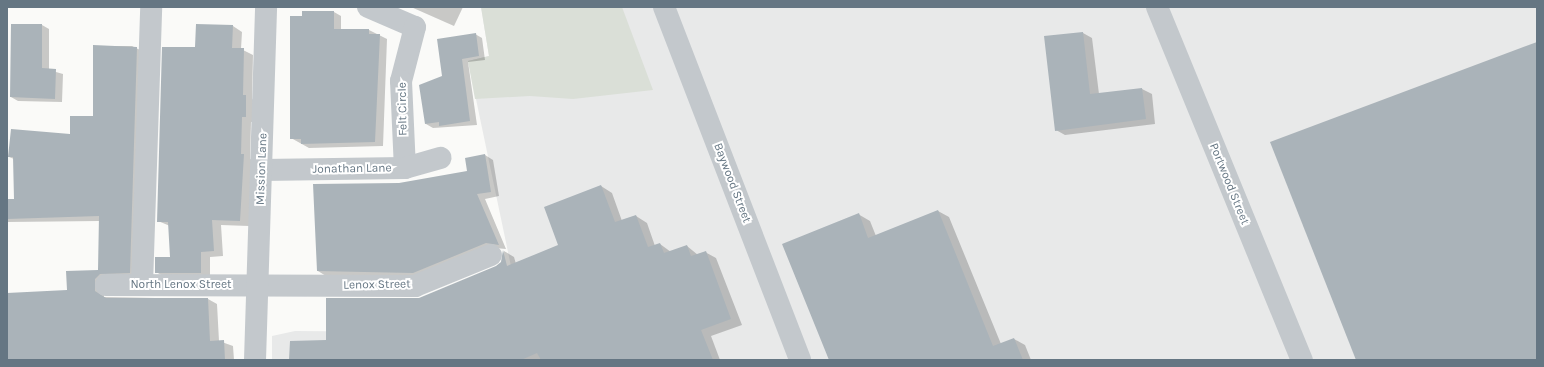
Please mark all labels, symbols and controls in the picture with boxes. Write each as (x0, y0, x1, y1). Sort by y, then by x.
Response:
street label: Felt Circle (395, 82, 411, 136)
street label: Mission Lane (254, 133, 270, 205)
street label: Baywood Street (710, 141, 754, 225)
street label: Portwood Street (1206, 141, 1252, 227)
street label: Jonathan Lane (312, 161, 392, 177)
street label: Lenox Street (343, 277, 411, 293)
street label: North Lenox Street (130, 278, 232, 292)

